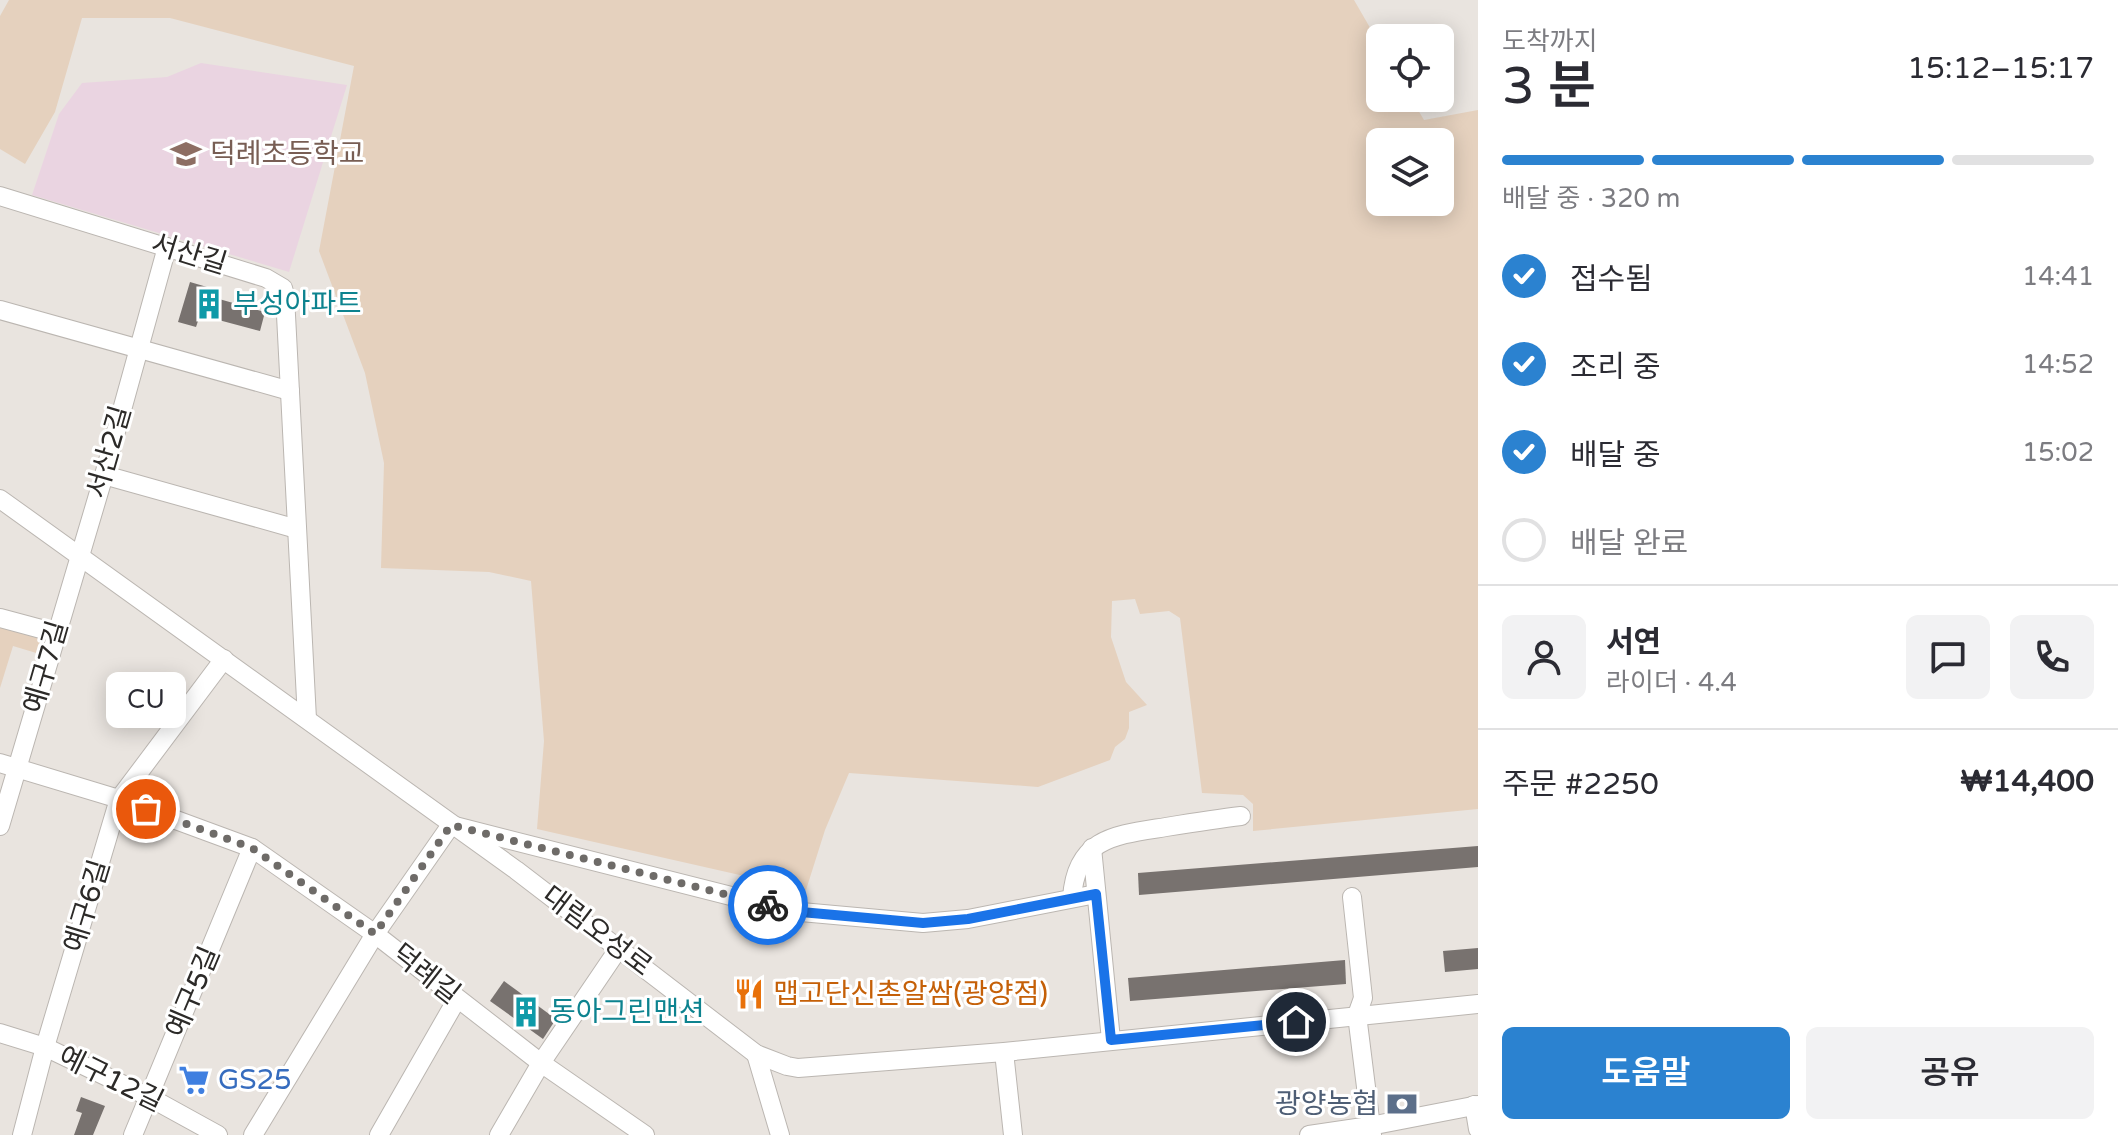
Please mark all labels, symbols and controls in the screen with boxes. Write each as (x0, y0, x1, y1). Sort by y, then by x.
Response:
map controls (1366, 24, 1454, 216)
button: locate (1366, 24, 1454, 112)
text: 도착까지 (1502, 26, 1598, 57)
text: 15:12–15:17 (1907, 50, 2094, 87)
text: 3 분 (1502, 55, 1596, 118)
button: layers (1366, 128, 1454, 216)
school or university icon: 덕례초등학교 (169, 137, 203, 171)
place label: 덕례초등학교 (210, 137, 365, 171)
text: 배달 중 · 320 m (1502, 183, 1680, 214)
street label: 서산길 (147, 226, 231, 282)
icon: check (1502, 254, 1546, 298)
text: 접수됨 (1570, 261, 1653, 298)
text: 14:41 (2022, 261, 2094, 292)
building icon: 부성아파트 (192, 287, 226, 321)
place label: 부성아파트 (233, 287, 362, 321)
icon: check (1502, 342, 1546, 386)
text: 조리 중 (1570, 349, 1661, 386)
text: 14:52 (2022, 349, 2094, 380)
street label: 서산2길 (80, 402, 138, 502)
icon: check (1502, 430, 1546, 474)
text: 배달 중 (1570, 437, 1661, 474)
text: 15:02 (2022, 437, 2094, 468)
text: 배달 완료 (1570, 525, 1688, 562)
button: person (1502, 615, 1586, 699)
button: chat (1906, 615, 1990, 699)
button: phone (2010, 615, 2094, 699)
street label: 예구7길 (17, 617, 75, 717)
text: 서연 (1606, 624, 1661, 661)
text: 라이더 · 4.4 (1606, 667, 1737, 698)
callout: CU (106, 673, 186, 729)
text: CU (127, 684, 165, 715)
text: ₩14,400 (1960, 763, 2094, 800)
text: 주문 #2250 (1502, 766, 1659, 803)
pin (112, 775, 180, 843)
icon: bag (124, 787, 168, 831)
street label: 예구6길 (57, 856, 117, 956)
courier (728, 865, 808, 945)
street label: 대림오성로 (535, 879, 659, 983)
icon: bike (746, 883, 790, 927)
street label: 덕례길 (385, 937, 467, 1011)
street label: 예구5길 (159, 942, 227, 1042)
restaurant icon: 맵고단신촌알쌈(광양점) (732, 977, 766, 1011)
place label: 맵고단신촌알쌈(광양점) (773, 977, 1048, 1011)
pin (1262, 988, 1330, 1056)
building icon: 동아그린맨션 (509, 995, 543, 1029)
place label: 동아그린맨션 (550, 995, 705, 1029)
icon: home (1274, 1000, 1318, 1044)
button: 도움말 (1502, 1027, 1790, 1119)
button: 공유 (1806, 1027, 2094, 1119)
street label: 예구12길 (53, 1039, 169, 1119)
supermarket icon: GS25 (177, 1063, 211, 1097)
place label: GS25 (218, 1063, 292, 1097)
place label: 광양농협 (1275, 1087, 1378, 1121)
bank icon: 광양농협 (1385, 1087, 1419, 1121)

